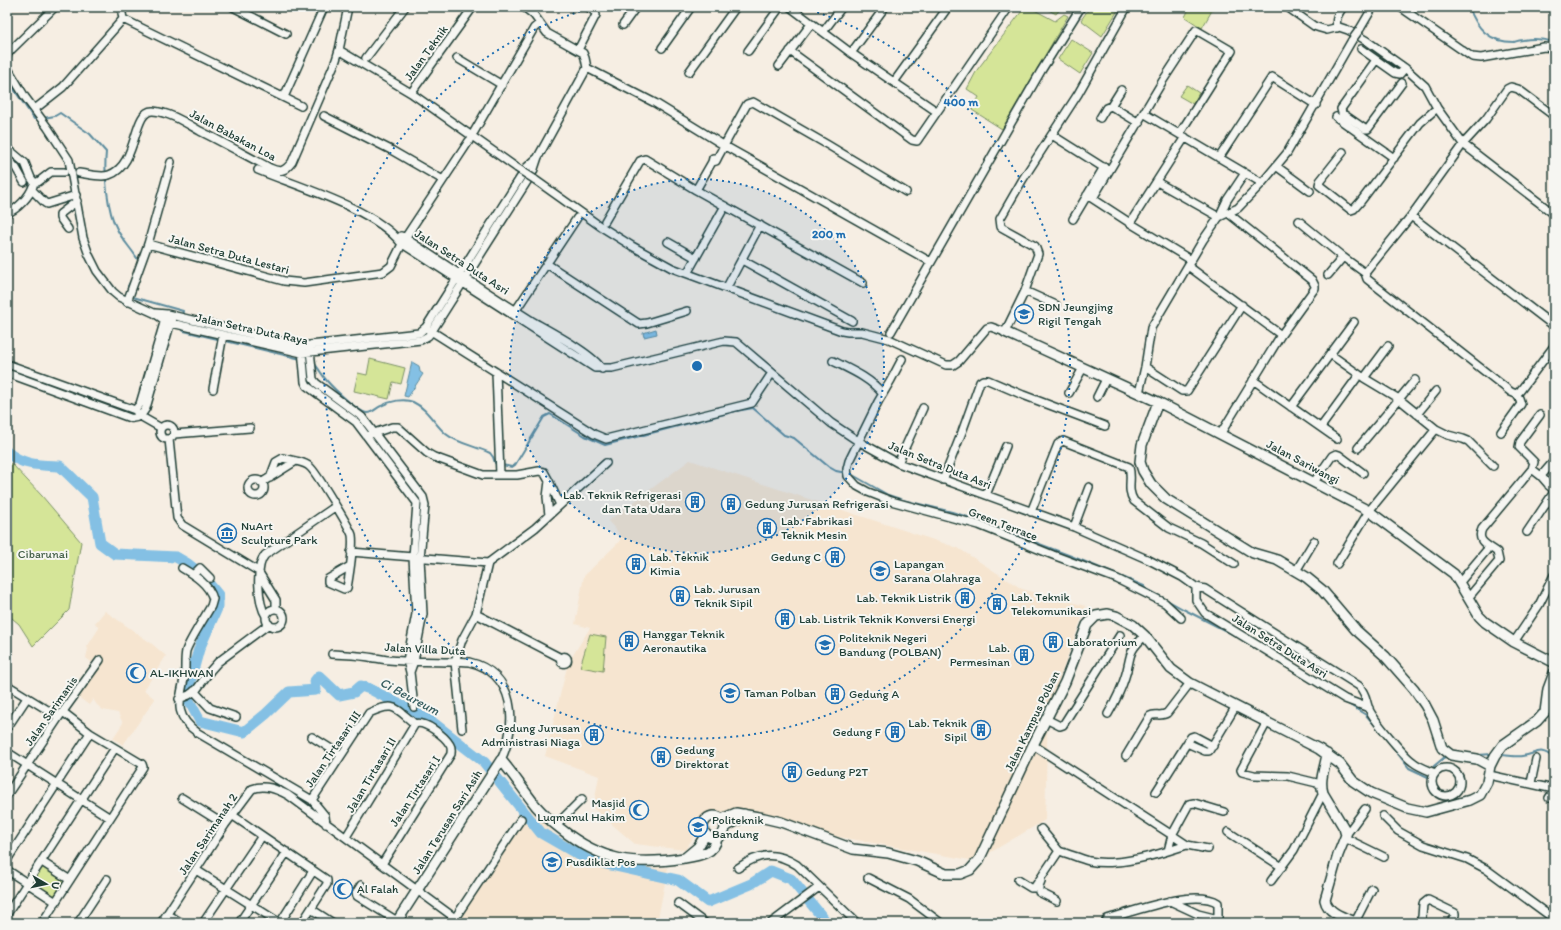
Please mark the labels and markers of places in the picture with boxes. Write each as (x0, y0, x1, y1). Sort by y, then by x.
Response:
place label: SDN Jeungjing Rigil Tengah (1038, 300, 1114, 328)
school or university icon: SDN Jeungjing Rigil Tengah (1013, 303, 1035, 325)
centre of rings (690, 359, 704, 373)
place label: Lab. Teknik Refrigerasi dan Tata Udara (563, 488, 681, 516)
building icon: Lab. Teknik Refrigerasi dan Tata Udara (684, 491, 706, 513)
building icon: Gedung Jurusan Refrigerasi (720, 493, 742, 515)
place label: Gedung Jurusan Refrigerasi (745, 497, 889, 511)
place label: Lab. Fabrikasi Teknik Mesin (781, 514, 852, 542)
building icon: Lab. Fabrikasi Teknik Mesin (756, 517, 778, 539)
place label: NuArt Sculpture Park (241, 519, 318, 547)
museum icon: NuArt Sculpture Park (216, 522, 238, 544)
building icon: Gedung C (824, 546, 846, 568)
place label: Lab. Teknik Kimia (650, 550, 710, 578)
place label: Gedung C (771, 550, 821, 564)
building icon: Lab. Teknik Kimia (625, 553, 647, 575)
place label: Lapangan Sarana Olahraga (894, 557, 981, 585)
school or university icon: Lapangan Sarana Olahraga (869, 560, 891, 582)
place label: Lab. Jurusan Teknik Sipil (694, 582, 760, 610)
building icon: Lab. Jurusan Teknik Sipil (669, 585, 691, 607)
building icon: Lab. Teknik Listrik (954, 587, 976, 609)
place label: Lab. Teknik Telekomunikasi (1011, 590, 1091, 618)
place label: Lab. Teknik Listrik (857, 591, 951, 605)
building icon: Lab. Teknik Telekomunikasi (986, 593, 1008, 615)
building icon: Lab. Listrik Teknik Konversi Energi (774, 608, 796, 630)
place label: Lab. Listrik Teknik Konversi Energi (799, 612, 975, 626)
place label: Hanggar Teknik Aeronautika (643, 627, 725, 655)
building icon: Hanggar Teknik Aeronautika (618, 630, 640, 652)
place label: Politeknik Negeri Bandung (POLBAN) (839, 631, 942, 659)
building icon: Laboratorium (1042, 631, 1064, 653)
school or university icon: Politeknik Negeri Bandung (POLBAN) (814, 634, 836, 656)
place label: Laboratorium (1067, 635, 1138, 649)
place label: Lab. Permesinan (950, 641, 1011, 669)
building icon: Lab. Permesinan (1013, 644, 1035, 666)
mosque icon: AL-IKHWAN (125, 662, 147, 684)
place label: AL-IKHWAN (150, 666, 214, 680)
school or university icon: Taman Polban (719, 682, 741, 704)
building icon: Gedung A (824, 683, 846, 705)
place label: Taman Polban (744, 686, 817, 700)
place label: Gedung A (849, 687, 899, 701)
place label: Lab. Teknik Sipil (908, 716, 968, 744)
building icon: Lab. Teknik Sipil (970, 719, 992, 741)
place label: Gedung Jurusan Administrasi Niaga (481, 721, 581, 749)
building icon: Gedung F (884, 721, 906, 743)
building icon: Gedung Jurusan Administrasi Niaga (583, 724, 605, 746)
place label: Gedung F (832, 725, 882, 739)
place label: Gedung Direktorat (675, 743, 729, 771)
building icon: Gedung Direktorat (650, 746, 672, 768)
building icon: Gedung P2T (781, 761, 803, 783)
place label: Gedung P2T (806, 765, 869, 779)
place label: Masjid Luqmanul Hakim (537, 796, 625, 824)
mosque icon: Masjid Luqmanul Hakim (628, 799, 650, 821)
place label: Politeknik Bandung (712, 813, 764, 841)
school or university icon: Politeknik Bandung (687, 816, 709, 838)
school or university icon: Pusdiklat Pos (541, 851, 563, 873)
place label: Pusdiklat Pos (566, 855, 635, 869)
mosque icon: Al Falah (332, 878, 354, 900)
place label: Al Falah (357, 882, 399, 896)

